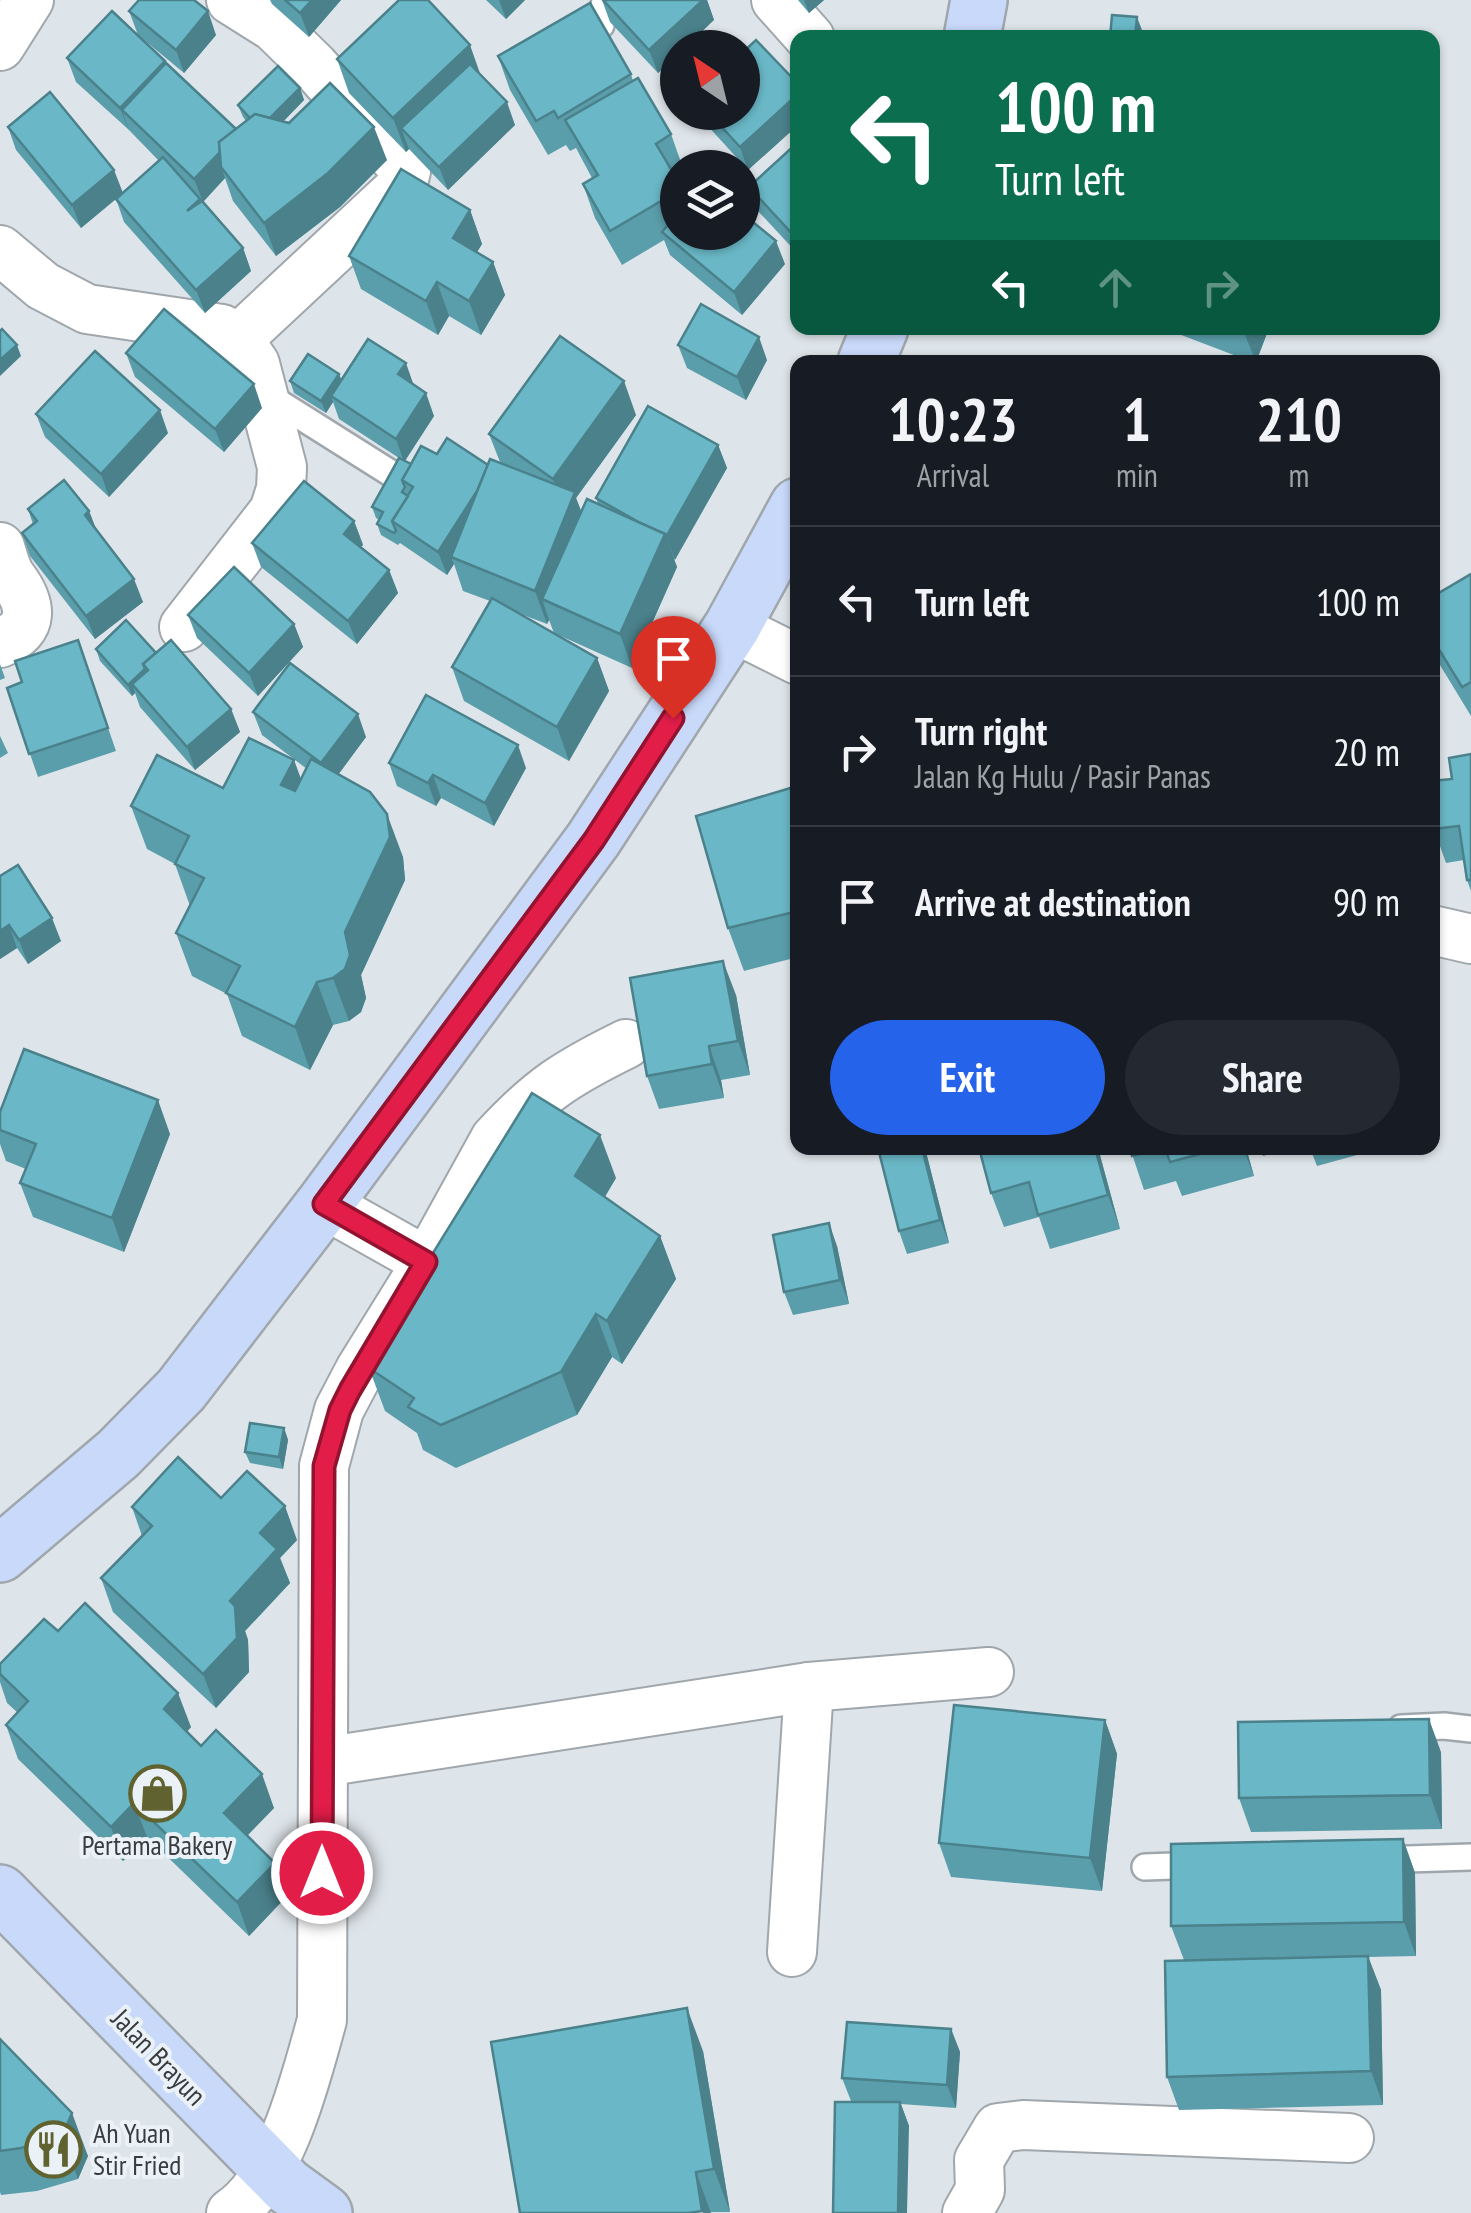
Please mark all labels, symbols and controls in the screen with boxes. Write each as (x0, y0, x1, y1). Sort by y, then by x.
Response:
north arrow (660, 30, 760, 130)
map controls (660, 30, 760, 250)
text: 100 m (995, 61, 1156, 151)
icon: left (830, 70, 960, 200)
text: Turn left (995, 149, 1125, 207)
button: layers (660, 150, 760, 250)
icon: left (983, 260, 1038, 315)
icon: ahead (1088, 260, 1143, 315)
icon: right (1193, 260, 1248, 315)
text: 10:23 (888, 380, 1018, 458)
text: 1 (1123, 380, 1151, 458)
text: 210 (1256, 380, 1342, 458)
text: Arrival (917, 454, 989, 496)
text: min (1116, 454, 1158, 496)
text: m (1288, 454, 1309, 496)
icon: left (830, 574, 885, 629)
text: Turn left (915, 577, 1029, 626)
text: 100 m (1316, 577, 1400, 626)
pin (631, 616, 716, 719)
icon: arrive (646, 631, 701, 686)
text: Turn right (915, 706, 1047, 755)
icon: right (830, 724, 885, 779)
text: 20 m (1333, 727, 1400, 776)
text: Jalan Kg Hulu / Pasir Panas (915, 755, 1211, 797)
icon: arrive (830, 874, 885, 929)
text: Arrive at destination (915, 877, 1191, 926)
text: 90 m (1333, 877, 1400, 926)
button: Exit (830, 1020, 1105, 1135)
button: Share (1125, 1020, 1400, 1135)
shop icon: Pertama Bakery (127, 1764, 187, 1824)
position arrow (270, 1821, 374, 1925)
place label: Pertama Bakery (82, 1826, 233, 1863)
street label: Jalan Brayun (103, 2000, 215, 2113)
place label: Ah Yuan Stir Fried (93, 2114, 181, 2183)
restaurant icon: Ah Yuan Stir Fried (24, 2119, 84, 2179)

